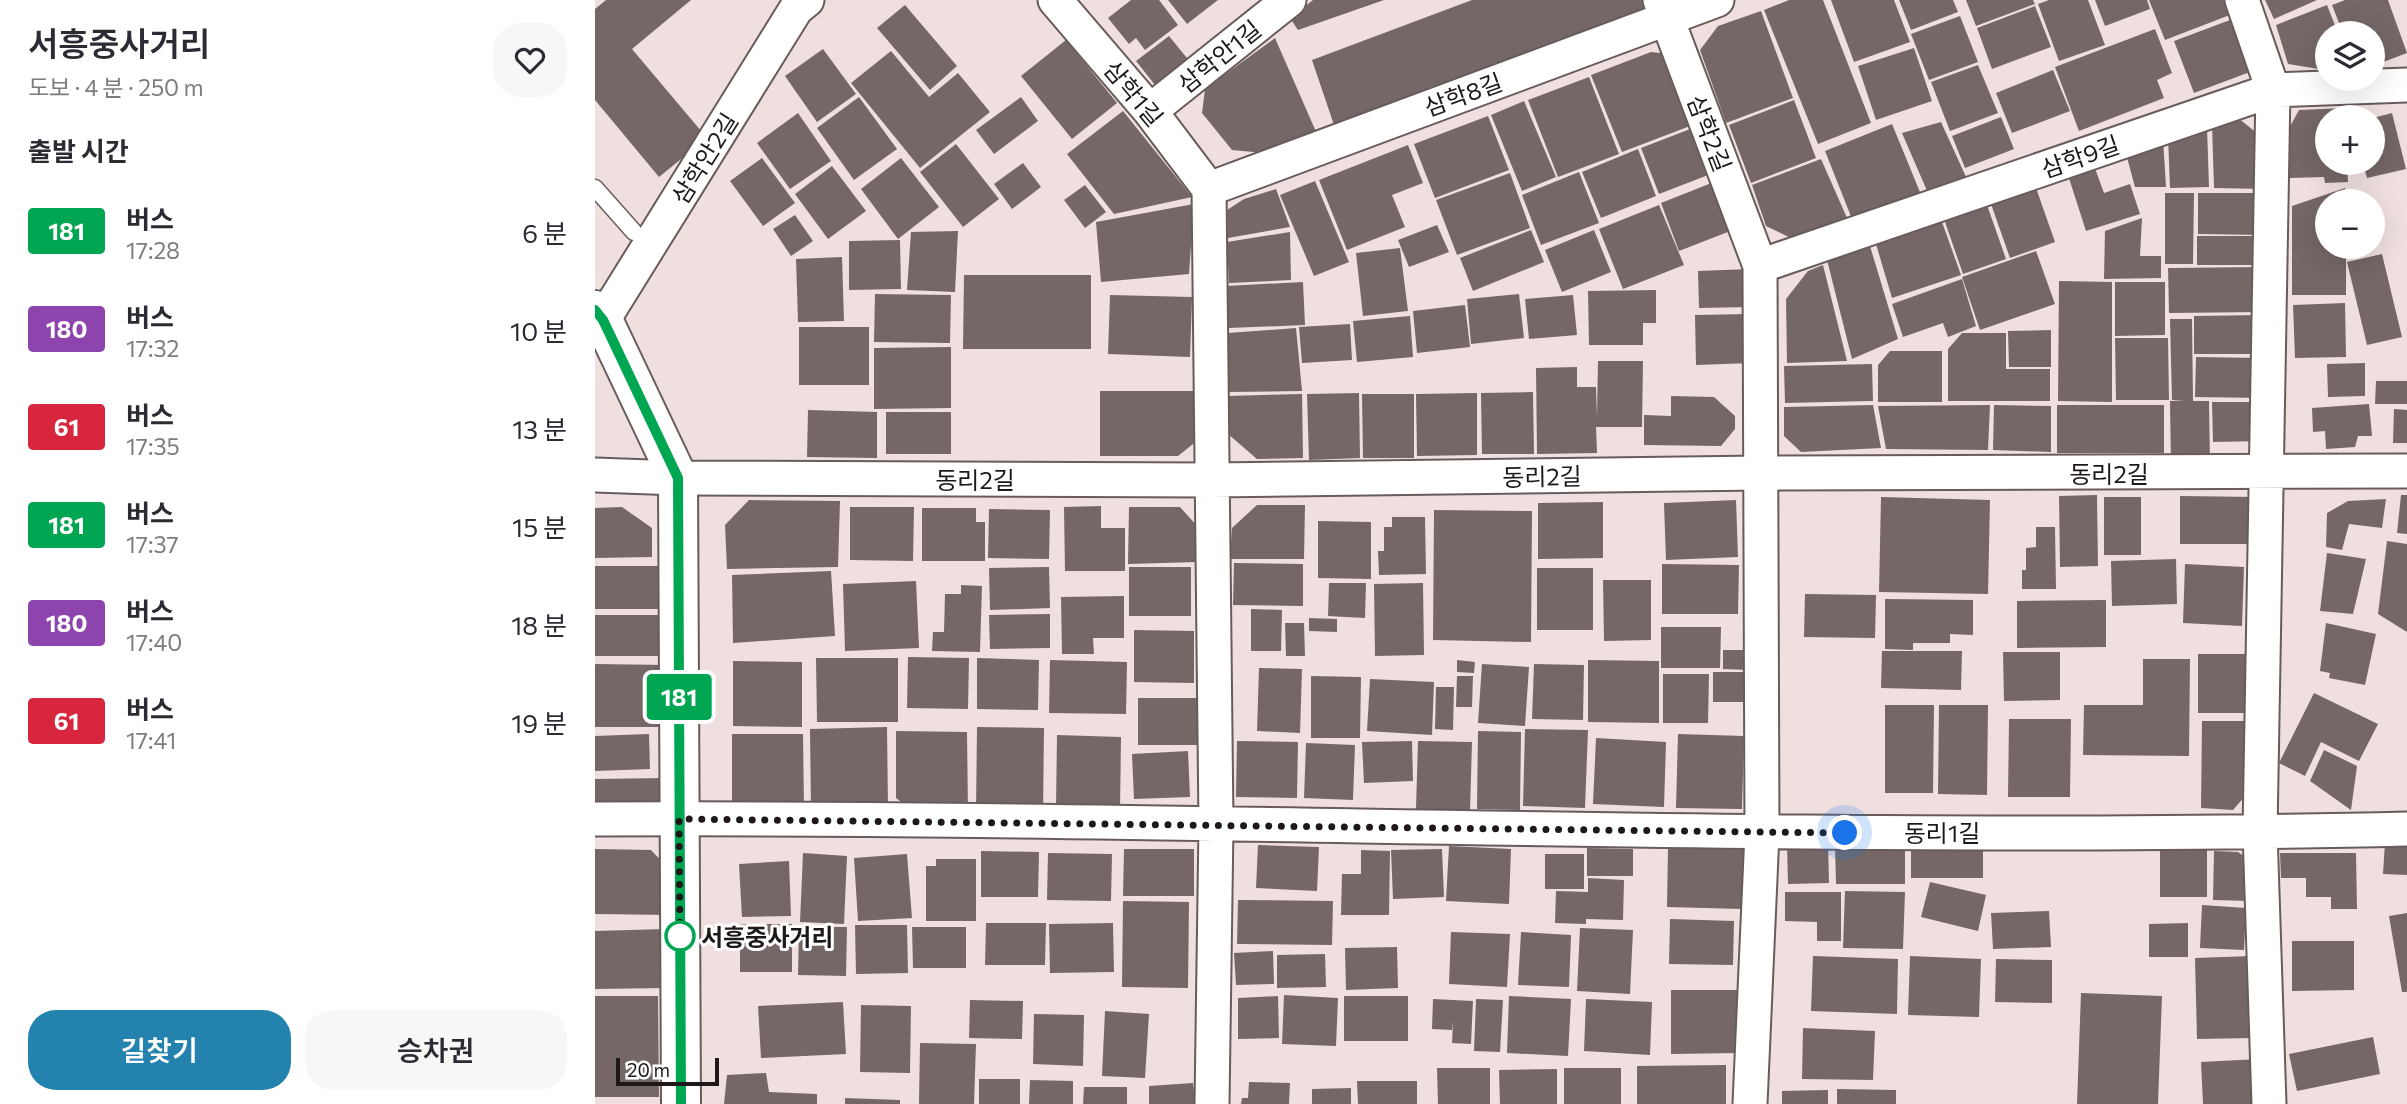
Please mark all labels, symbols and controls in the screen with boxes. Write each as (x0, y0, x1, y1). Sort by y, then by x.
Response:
street label: 삼학안1길 (1172, 14, 1266, 98)
map controls (2315, 21, 2385, 259)
button: layers (2315, 21, 2385, 91)
text: 서흥중사거리 (28, 22, 210, 63)
button: heart (493, 23, 567, 97)
street label: 삼학1길 (1098, 54, 1170, 132)
street label: 삼학8길 (1420, 67, 1506, 121)
text: 도보 · 4 분 · 250 m (28, 73, 204, 101)
street label: 삼학2길 (1682, 91, 1738, 175)
button: + (2315, 105, 2385, 175)
street label: 삼학안2길 (665, 107, 743, 209)
street label: 삼학9길 (2037, 129, 2123, 183)
text: 출발 시간 (28, 135, 129, 166)
button: − (2315, 189, 2385, 259)
text: 버스 (126, 203, 174, 234)
text: 181 (48, 216, 85, 245)
text: 6 분 (522, 217, 567, 248)
text: 17:28 (126, 236, 180, 264)
text: 버스 (126, 301, 174, 332)
text: 180 (46, 314, 87, 343)
text: 10 분 (510, 315, 567, 346)
text: 17:32 (126, 334, 179, 362)
text: 버스 (126, 399, 174, 430)
text: 61 (54, 412, 79, 441)
text: 13 분 (512, 413, 567, 444)
text: 17:35 (126, 432, 180, 460)
street label: 동리2길 (2069, 459, 2149, 488)
street label: 동리2길 (1502, 461, 1582, 491)
street label: 동리2길 (935, 465, 1015, 494)
text: 버스 (126, 497, 174, 528)
text: 181 (48, 510, 85, 539)
text: 15 분 (512, 511, 567, 542)
text: 17:37 (126, 530, 179, 558)
text: 버스 (126, 595, 174, 626)
text: 180 (46, 608, 87, 637)
text: 18 분 (511, 609, 567, 640)
text: 17:40 (126, 628, 182, 656)
line badge: 181 (639, 674, 719, 720)
text: 181 (661, 682, 697, 711)
text: 버스 (126, 693, 174, 724)
text: 61 (54, 706, 79, 735)
text: 19 분 (511, 707, 567, 738)
text: 17:41 (126, 726, 176, 754)
your location (1827, 815, 1862, 850)
street label: 동리1길 (1904, 818, 1980, 847)
marker: 서흥중사거리 (665, 921, 695, 951)
place label: 서흥중사거리 (701, 922, 833, 951)
button: 길찾기 (28, 1010, 291, 1090)
button: 승차권 (305, 1010, 567, 1090)
scale bar (616, 1055, 719, 1087)
text: 20 m (627, 1058, 670, 1081)

